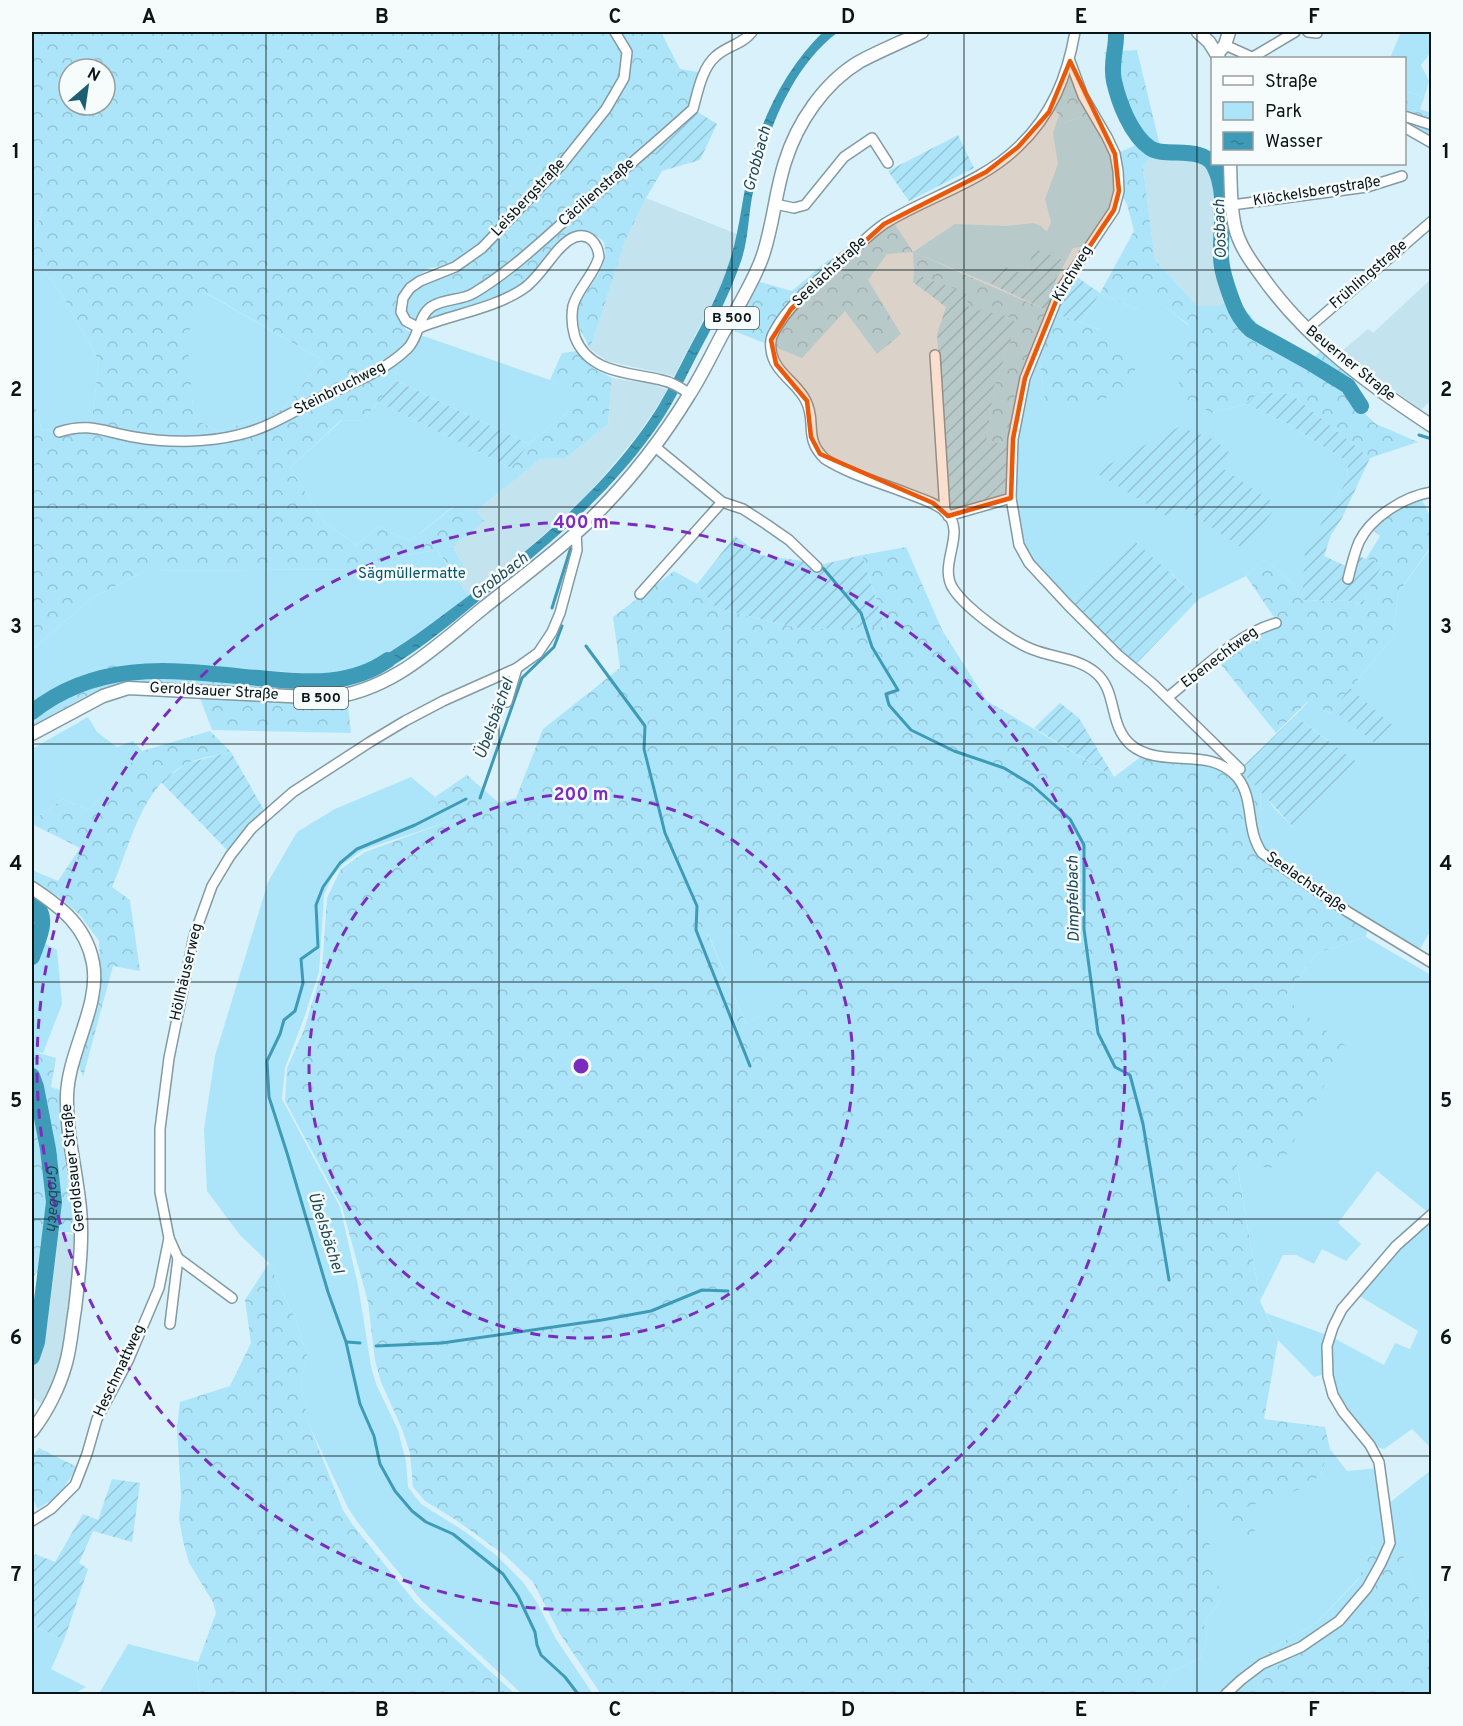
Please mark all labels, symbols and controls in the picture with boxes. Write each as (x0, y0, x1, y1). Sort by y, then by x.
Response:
text: A (142, 5, 156, 31)
text: B (375, 5, 389, 31)
text: C (609, 5, 621, 31)
text: D (841, 5, 855, 31)
text: E (1075, 5, 1087, 31)
text: F (1308, 5, 1320, 31)
north arrow (57, 57, 117, 117)
legend (1211, 57, 1406, 165)
text: N (83, 64, 103, 87)
text: Straße (1265, 71, 1317, 94)
text: Park (1265, 101, 1302, 124)
water label: Grobbach (740, 124, 776, 194)
text: Wasser (1265, 131, 1323, 154)
text: 1 (12, 140, 20, 166)
text: 1 (1442, 140, 1450, 166)
street label: Leisbergstraße (488, 155, 570, 241)
street label: Cäcilienstraße (555, 155, 639, 231)
street label: Klöckelsbergstraße (1252, 173, 1382, 211)
water label: Oosbach (1210, 198, 1232, 259)
street label: Seelachstraße (789, 233, 871, 311)
street label: Frühlingstraße (1326, 236, 1412, 314)
street label: Kirchweg (1049, 242, 1097, 306)
road number: B 500 (705, 307, 759, 329)
street label: Beuerner Straße (1301, 322, 1399, 406)
street label: Steinbruchweg (291, 358, 389, 420)
text: 2 (10, 378, 22, 404)
text: 2 (1440, 378, 1452, 404)
text: 400 m (553, 512, 609, 535)
water label: Grobbach (467, 549, 533, 605)
park label: Sägmüllermatte (358, 565, 466, 584)
text: 3 (10, 615, 22, 641)
text: 3 (1440, 615, 1452, 641)
street label: Ebenechtweg (1178, 623, 1262, 693)
water label: Übelsbächel (469, 674, 519, 762)
street label: Geroldsauer Straße (149, 679, 279, 705)
road number: B 500 (294, 687, 348, 709)
text: 200 m (553, 784, 609, 807)
street label: Seelachstraße (1262, 848, 1350, 918)
text: 4 (10, 852, 22, 878)
text: 4 (1440, 852, 1452, 878)
water label: Dimpfelbach (1063, 855, 1085, 943)
street label: Höllhäuserweg (167, 921, 207, 1023)
centre of rings (571, 1056, 591, 1076)
text: 5 (10, 1089, 22, 1115)
text: 5 (1440, 1089, 1452, 1115)
street label: Geroldsauer Straße (58, 1103, 90, 1233)
water label: Grobbach (40, 1164, 64, 1232)
water label: Übelsbächel (302, 1189, 350, 1277)
street label: Heschmattweg (90, 1322, 150, 1420)
text: 6 (10, 1326, 22, 1352)
text: 6 (1440, 1326, 1452, 1352)
text: 7 (11, 1563, 21, 1589)
text: 7 (1441, 1563, 1451, 1589)
text: A (142, 1698, 156, 1724)
text: B (375, 1698, 389, 1724)
text: C (609, 1698, 621, 1724)
text: D (841, 1698, 855, 1724)
text: E (1075, 1698, 1087, 1724)
text: F (1308, 1698, 1320, 1724)

